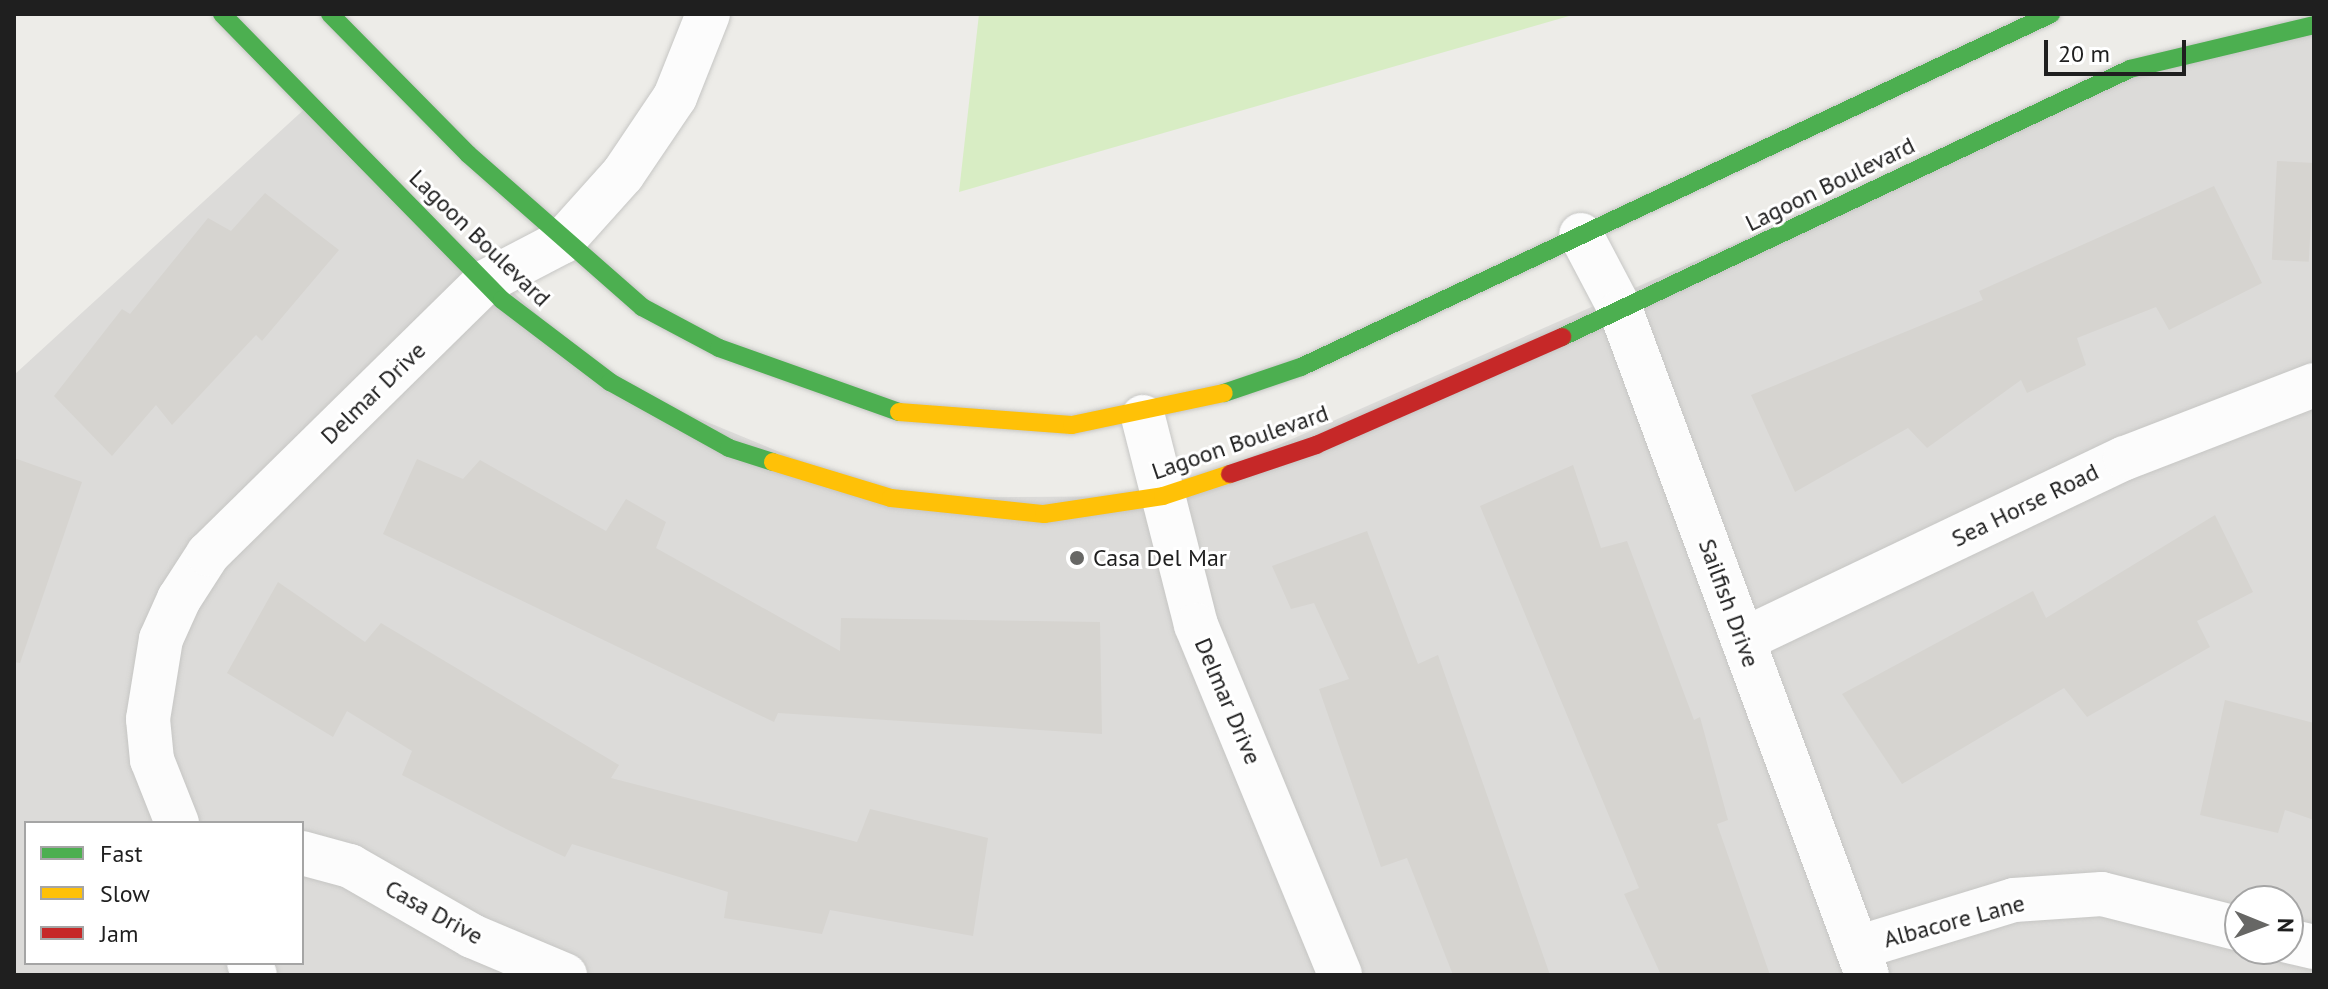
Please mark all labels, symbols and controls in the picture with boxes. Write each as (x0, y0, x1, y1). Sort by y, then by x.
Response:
scale bar (2048, 24, 2190, 74)
text: 20 m (2058, 38, 2110, 69)
street label: Lagoon Boulevard (1741, 131, 1919, 237)
street label: Lagoon Boulevard (403, 163, 557, 313)
street label: Delmar Drive (315, 336, 431, 450)
street label: Lagoon Boulevard (1148, 398, 1332, 486)
street label: Sea Horse Road (1947, 457, 2103, 553)
street label: Sailfish Drive (1692, 535, 1766, 671)
place label: Casa Del Mar (1093, 544, 1227, 572)
marker: Casa Del Mar (1068, 549, 1086, 567)
street label: Delmar Drive (1188, 633, 1268, 769)
legend (24, 821, 304, 965)
text: Fast (100, 838, 143, 869)
street label: Casa Drive (380, 873, 488, 951)
text: Slow (100, 878, 150, 909)
north arrow (2224, 885, 2304, 965)
street label: Albacore Lane (1880, 888, 2028, 954)
text: Jam (100, 918, 138, 949)
text: N (2272, 918, 2300, 933)

